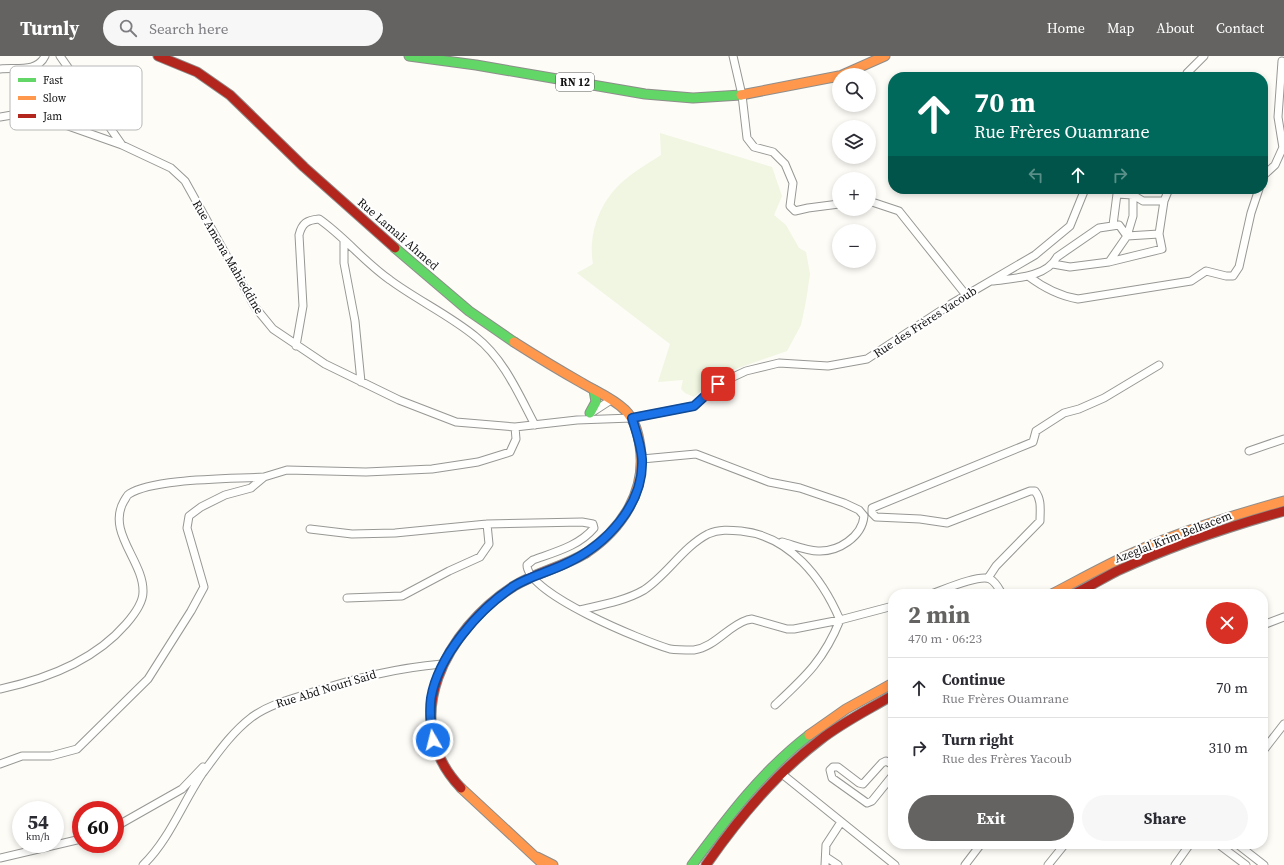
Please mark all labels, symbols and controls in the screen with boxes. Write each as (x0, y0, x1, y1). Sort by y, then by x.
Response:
search box (103, 10, 383, 46)
text: Turnly (20, 15, 79, 41)
icon: search (117, 17, 139, 39)
text: Search here (149, 18, 228, 39)
text: Home (1047, 18, 1085, 38)
text: Map (1107, 18, 1134, 38)
text: About (1156, 18, 1194, 38)
text: Contact (1216, 18, 1264, 38)
legend (10, 66, 142, 130)
map controls (832, 68, 876, 268)
button: search (832, 68, 876, 112)
text: Fast (43, 73, 63, 88)
road number: RN 12 (556, 73, 594, 91)
text: 70 m (974, 83, 1036, 121)
icon: ahead (908, 88, 960, 140)
text: Slow (43, 91, 67, 106)
text: Jam (42, 109, 62, 124)
text: Rue Frères Ouamrane (974, 119, 1150, 144)
button: layers (832, 120, 876, 164)
icon: left (1025, 164, 1047, 186)
icon: ahead (1067, 164, 1089, 186)
icon: right (1109, 164, 1131, 186)
button: + (832, 172, 876, 216)
street label: Rue Lamali Ahmed (354, 194, 442, 274)
street label: Rue Amena Mahieddine (189, 197, 267, 317)
button: − (832, 224, 876, 268)
street label: Rue des Frères Yacoub (870, 283, 980, 361)
pin (701, 367, 735, 401)
icon: arrive (707, 373, 729, 395)
street label: Azeglal Krim Belkacem (1112, 507, 1234, 567)
text: 2 min (908, 598, 970, 631)
button: close (1206, 602, 1248, 644)
text: 470 m · 06:23 (908, 630, 982, 647)
street label: Rue Abd Nouri Said (274, 666, 378, 712)
text: Continue (942, 669, 1005, 690)
icon: ahead (908, 677, 930, 699)
text: 70 m (1216, 677, 1248, 698)
text: Rue Frères Ouamrane (942, 690, 1069, 707)
position arrow (412, 719, 454, 761)
text: Turn right (942, 729, 1014, 750)
icon: right (908, 737, 930, 759)
text: 310 m (1208, 737, 1248, 758)
text: Rue des Frères Yacoub (942, 750, 1072, 767)
button: Exit (908, 795, 1074, 841)
button: Share (1082, 795, 1248, 841)
speed limit sign: 60 (72, 801, 124, 853)
text: 54 (27, 808, 49, 836)
text: km/h (26, 830, 50, 843)

